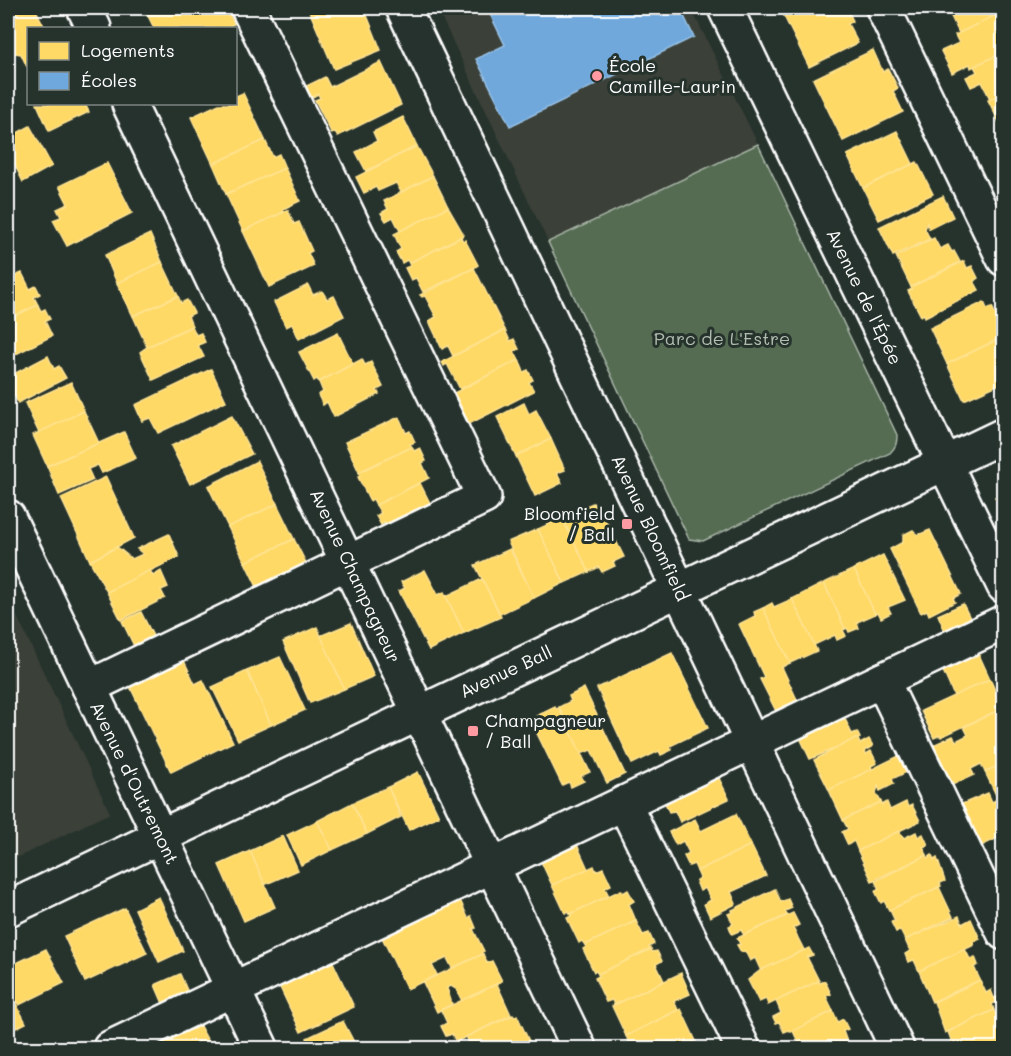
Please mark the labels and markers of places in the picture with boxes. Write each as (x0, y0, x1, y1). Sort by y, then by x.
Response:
place label: École Camille-Laurin (609, 53, 736, 98)
marker: École Camille-Laurin (590, 69, 604, 83)
place label: Bloomfield / Ball (524, 501, 615, 546)
marker: Bloomfield / Ball (620, 517, 634, 531)
place label: Champagneur / Ball (485, 708, 606, 753)
marker: Champagneur / Ball (466, 724, 480, 738)

